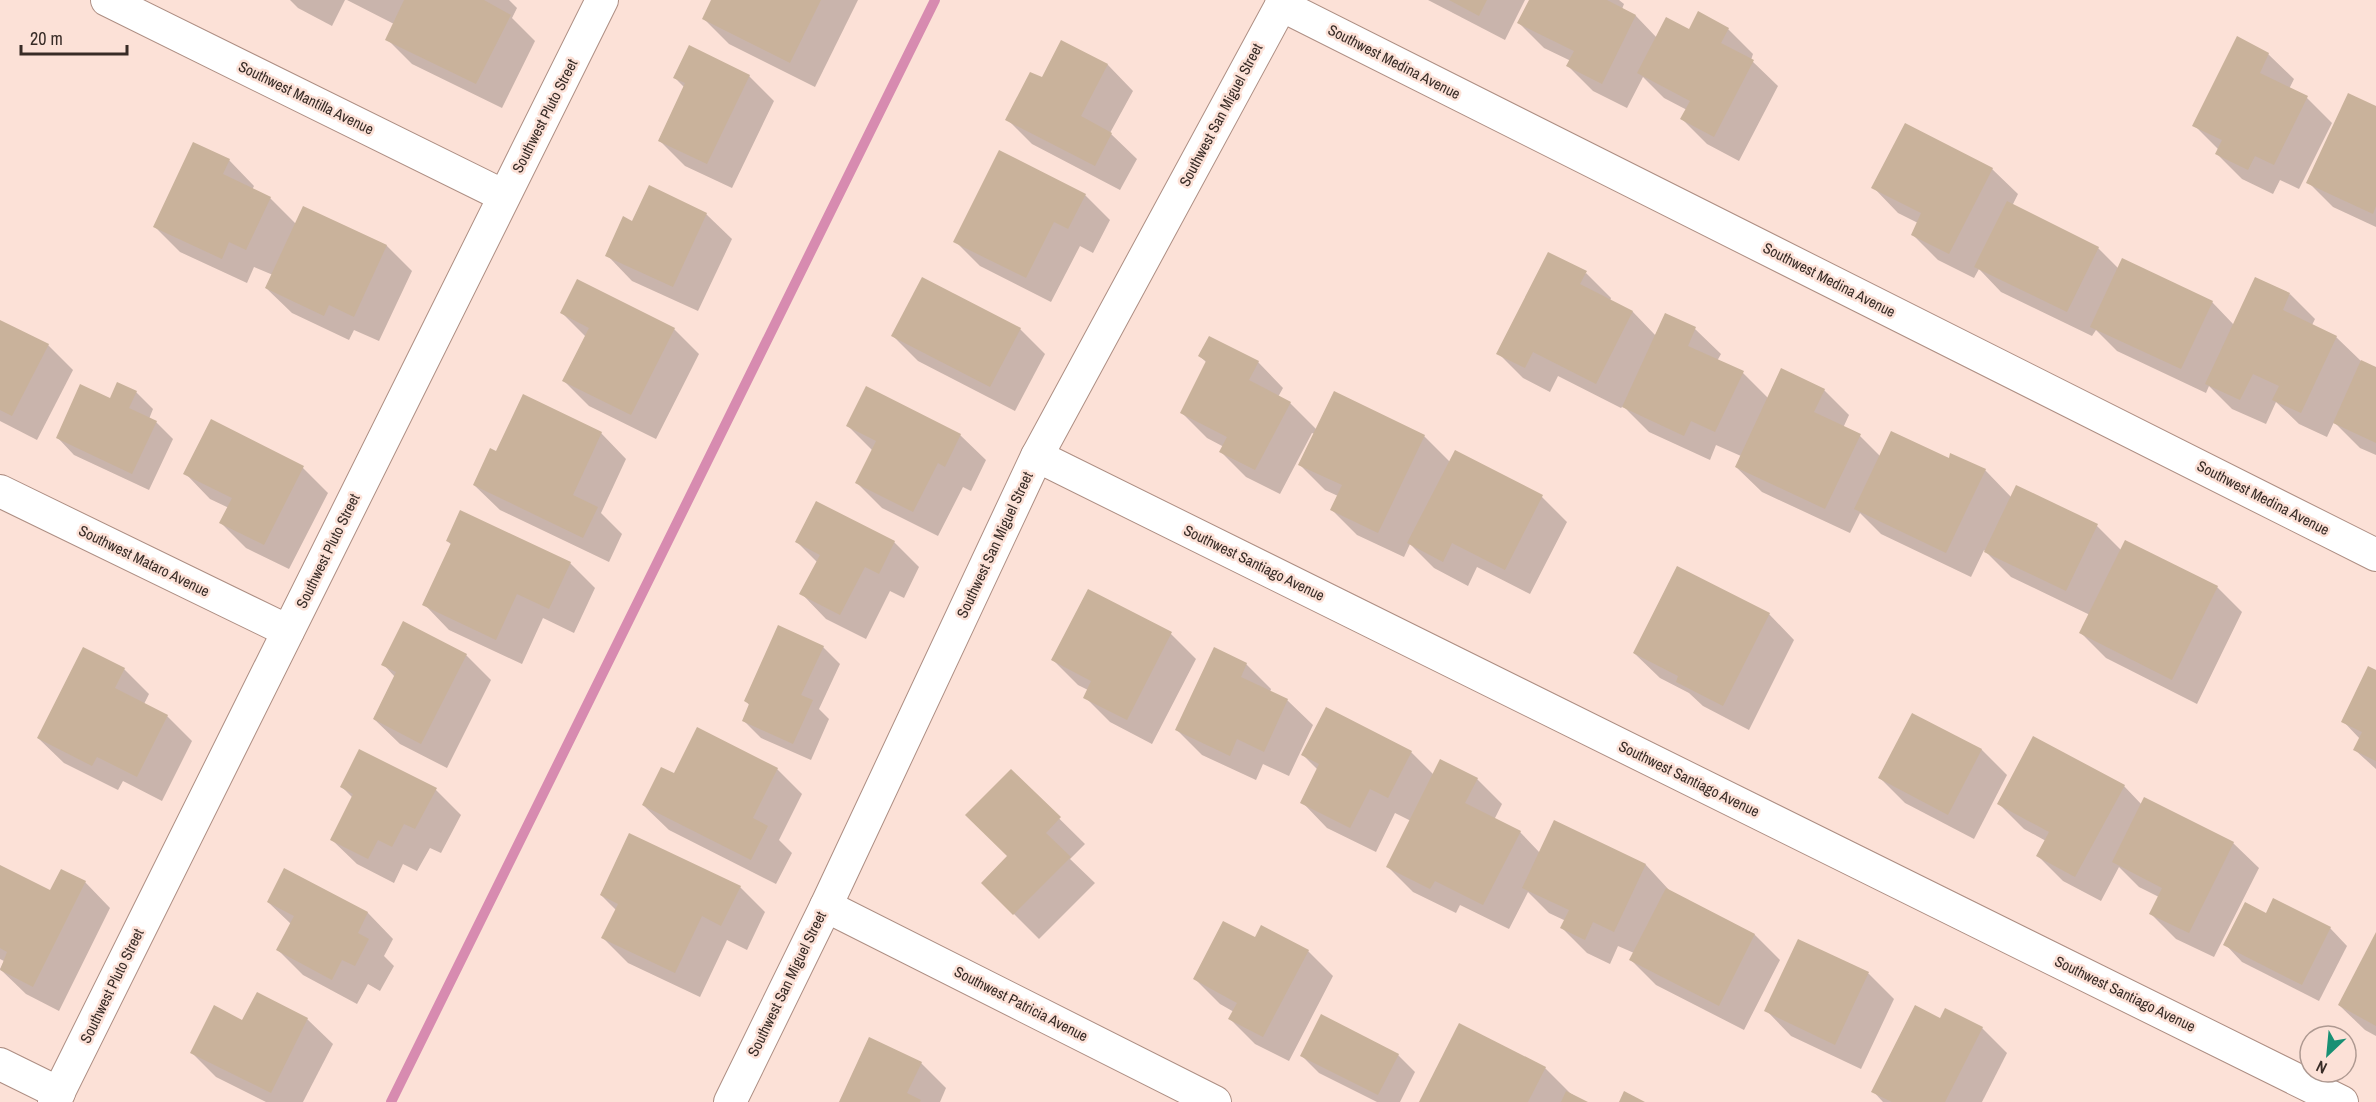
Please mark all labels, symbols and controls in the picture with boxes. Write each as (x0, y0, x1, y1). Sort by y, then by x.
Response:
scale bar (21, 18, 128, 56)
street label: Southwest Medina Avenue (1324, 19, 1464, 104)
text: 20 m (30, 26, 63, 51)
street label: Southwest San Miguel Street (1174, 39, 1267, 190)
street label: Southwest Pluto Street (507, 55, 583, 176)
street label: Southwest Mantilla Avenue (235, 56, 378, 140)
street label: Southwest Medina Avenue (1759, 237, 1899, 322)
street label: Southwest Medina Avenue (2193, 455, 2333, 540)
street label: Southwest San Miguel Street (951, 468, 1038, 621)
street label: Southwest Pluto Street (291, 489, 365, 612)
street label: Southwest Santiago Avenue (1180, 519, 1328, 606)
street label: Southwest Mataro Avenue (75, 520, 213, 601)
street label: Southwest Santiago Avenue (1615, 735, 1763, 822)
street label: Southwest San Miguel Street (742, 907, 831, 1060)
street label: Southwest Pluto Street (75, 924, 149, 1047)
street label: Southwest Santiago Avenue (2051, 950, 2199, 1037)
street label: Southwest Patricia Avenue (951, 961, 1092, 1046)
north arrow (2298, 1024, 2358, 1084)
text: N (2312, 1056, 2331, 1079)

